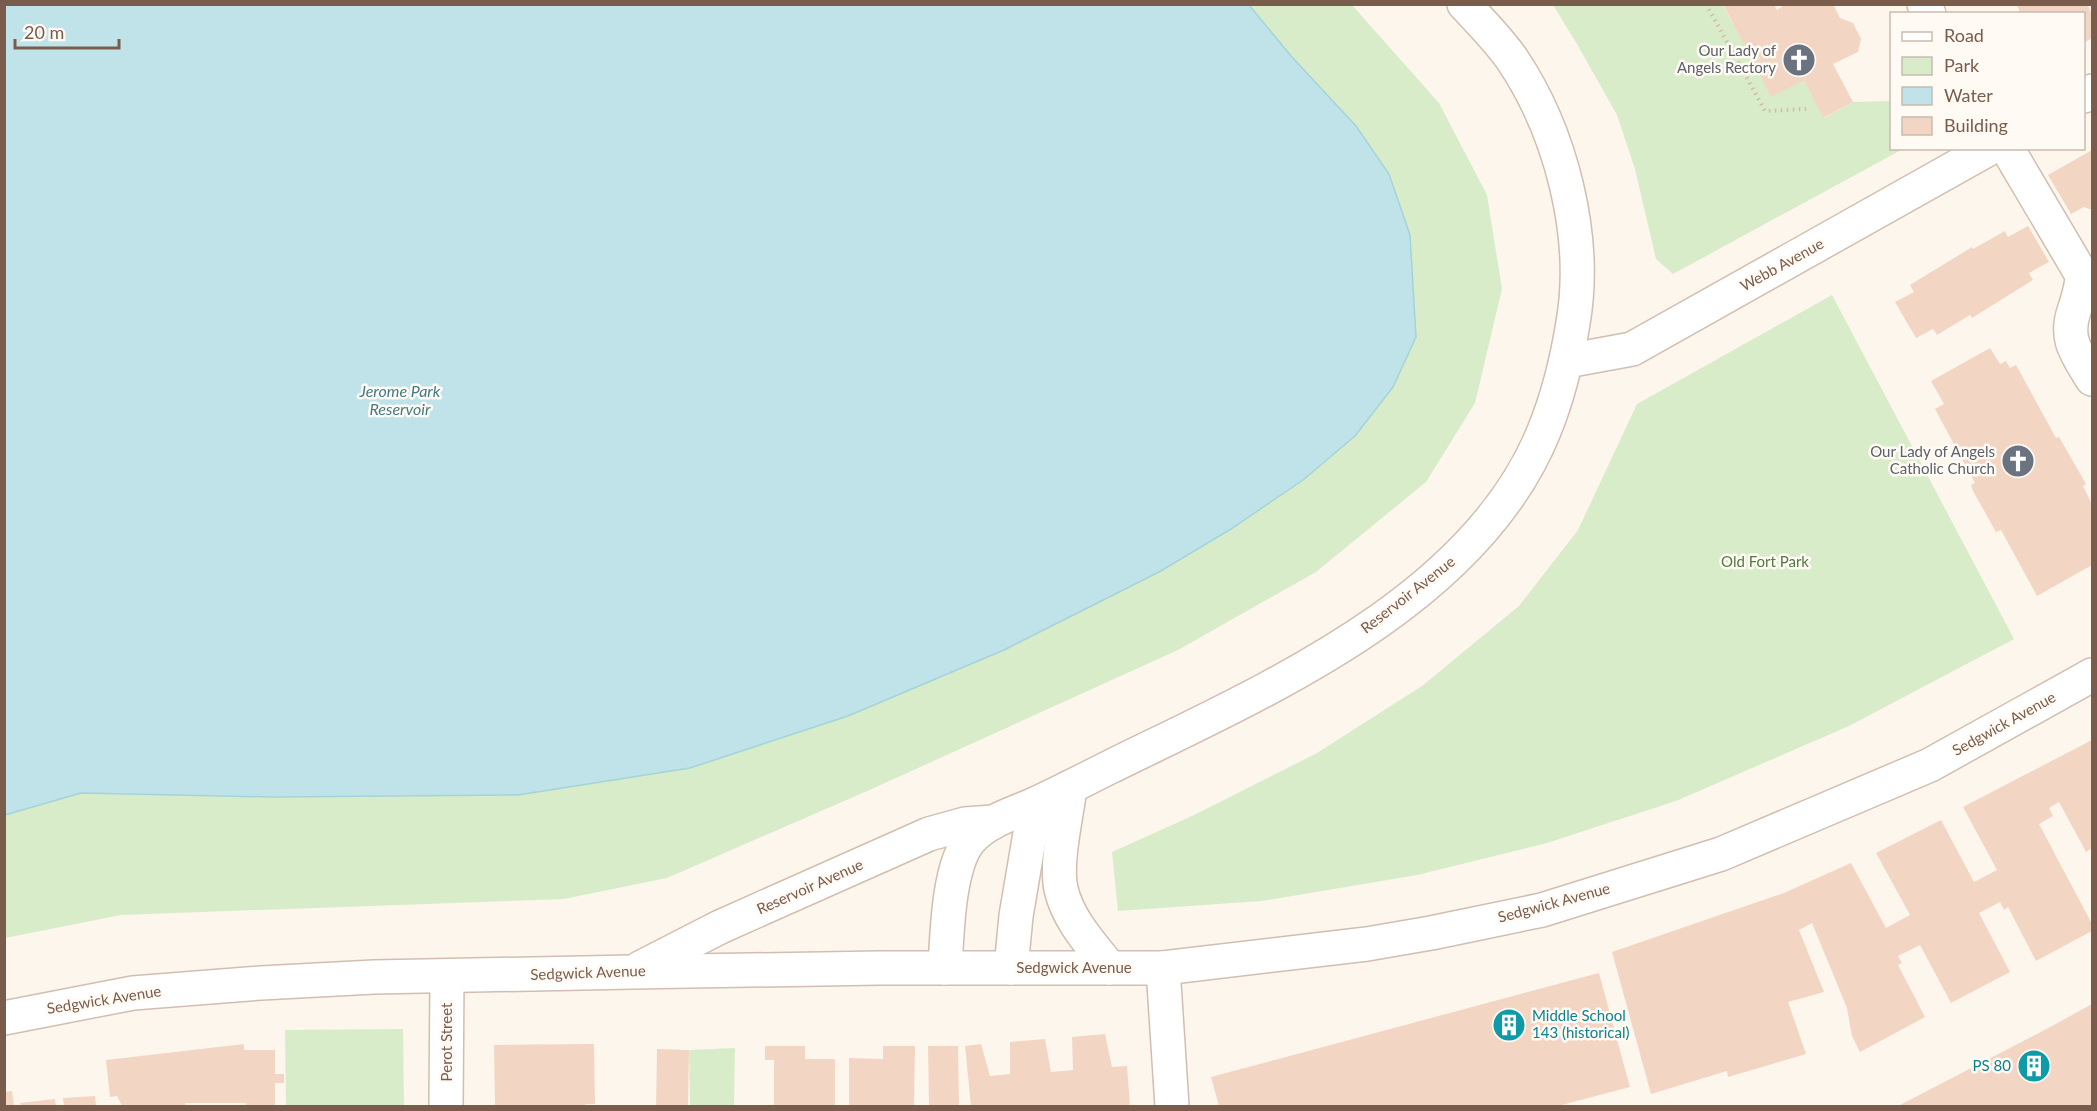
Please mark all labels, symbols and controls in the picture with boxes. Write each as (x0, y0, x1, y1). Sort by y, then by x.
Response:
scale bar (15, 12, 118, 50)
legend (1890, 12, 2085, 150)
text: 20 m (24, 21, 64, 43)
text: Road (1944, 24, 1984, 46)
place label: Our Lady of Angels Rectory (1677, 41, 1777, 76)
church icon: Our Lady of Angels Rectory (1781, 42, 1817, 78)
text: Park (1944, 54, 1980, 76)
text: Water (1944, 84, 1993, 106)
text: Building (1944, 114, 2008, 136)
street label: Webb Avenue (1737, 234, 1826, 294)
water label: Jerome Park Reservoir (359, 381, 441, 418)
place label: Our Lady of Angels Catholic Church (1870, 442, 1995, 477)
church icon: Our Lady of Angels Catholic Church (2000, 443, 2036, 479)
street label: Reservoir Avenue (1357, 552, 1458, 637)
park label: Old Fort Park (1721, 552, 1809, 570)
street label: Sedgwick Avenue (1949, 687, 2058, 759)
street label: Reservoir Avenue (754, 855, 866, 918)
street label: Sedgwick Avenue (1496, 878, 1612, 926)
street label: Sedgwick Avenue (1016, 958, 1132, 976)
street label: Sedgwick Avenue (530, 961, 646, 983)
street label: Sedgwick Avenue (45, 981, 162, 1017)
street label: Perot Street (437, 1002, 455, 1081)
place label: Middle School 143 (historical) (1532, 1006, 1629, 1041)
building icon: Middle School 143 (historical) (1491, 1007, 1527, 1043)
building icon: PS 80 (2016, 1048, 2052, 1084)
place label: PS 80 (1973, 1056, 2011, 1074)

